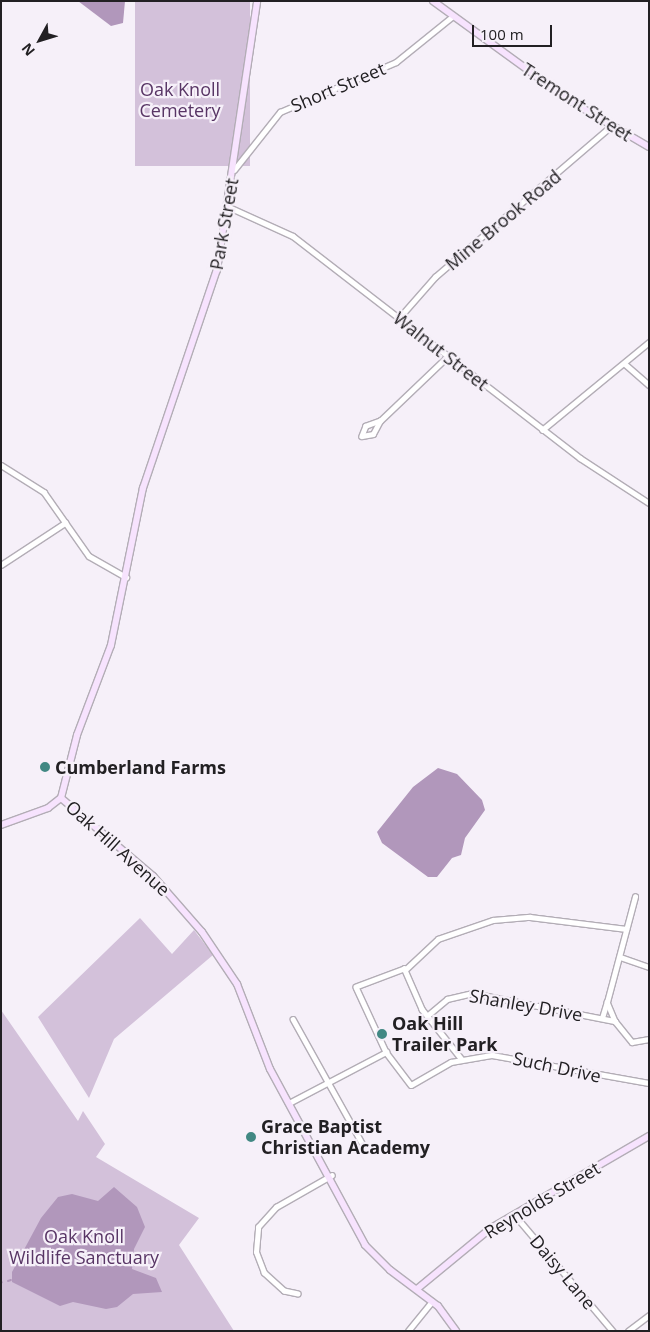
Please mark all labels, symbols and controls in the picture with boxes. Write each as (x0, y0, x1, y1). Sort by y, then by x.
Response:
north arrow (15, 15, 65, 65)
scale bar (475, 15, 555, 47)
text: 100 m (480, 24, 524, 44)
text: N (17, 39, 39, 60)
street label: Short Street (288, 57, 388, 117)
street label: Tremont Street (518, 58, 636, 146)
park label: Oak Knoll Cemetery (139, 79, 221, 122)
street label: Mine Brook Road (441, 165, 565, 275)
street label: Park Street (205, 177, 243, 271)
street label: Walnut Street (389, 307, 493, 395)
place label: Cumberland Farms (55, 756, 226, 778)
marker: Cumberland Farms (39, 761, 51, 773)
street label: Oak Hill Avenue (62, 796, 174, 900)
street label: Shanley Drive (468, 984, 584, 1026)
place label: Oak Hill Trailer Park (392, 1013, 497, 1056)
marker: Oak Hill Trailer Park (376, 1028, 388, 1040)
street label: Such Drive (511, 1047, 603, 1087)
place label: Grace Baptist Christian Academy (261, 1116, 430, 1158)
marker: Grace Baptist Christian Academy (245, 1131, 257, 1143)
street label: Reynolds Street (480, 1157, 604, 1243)
park label: Oak Knoll Wildlife Sanctuary (9, 1226, 159, 1268)
street label: Daisy Lane (526, 1230, 600, 1314)

